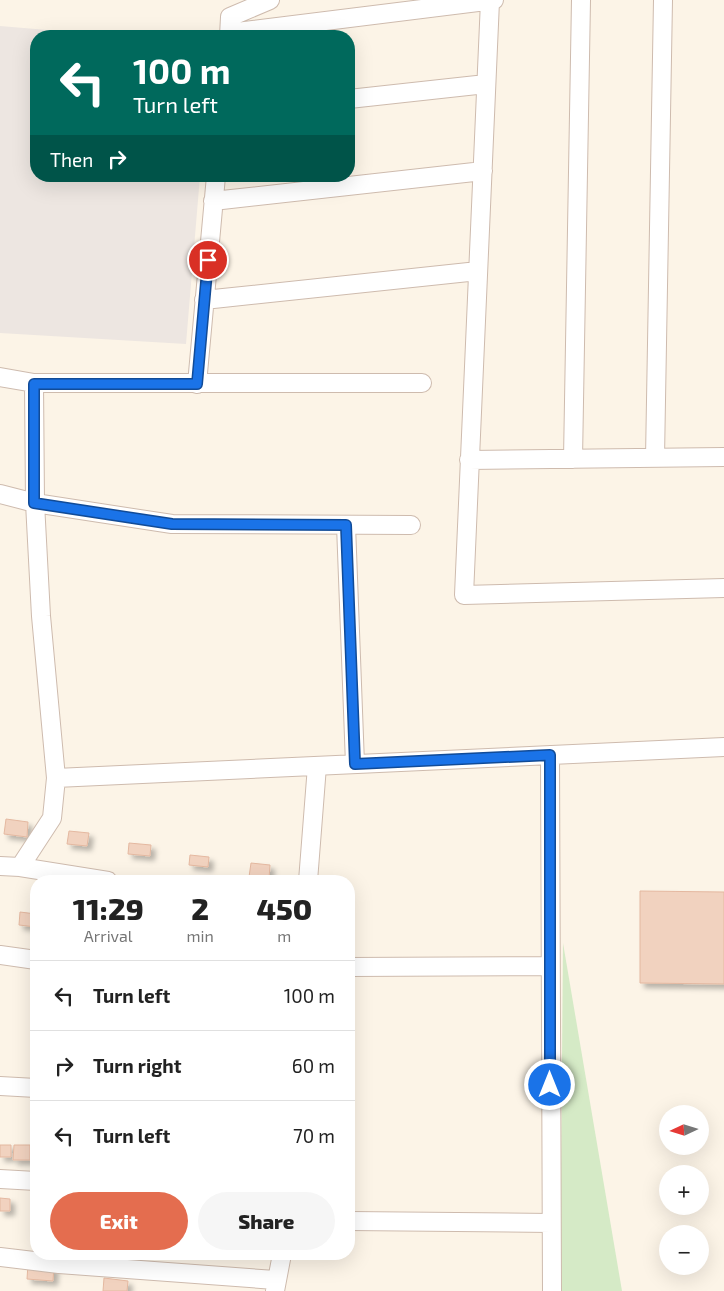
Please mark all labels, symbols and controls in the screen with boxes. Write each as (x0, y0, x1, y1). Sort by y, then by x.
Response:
text: 100 m (133, 49, 231, 91)
icon: left (50, 50, 115, 115)
text: Turn left (133, 91, 218, 117)
icon: right (103, 145, 131, 173)
text: Then (50, 148, 93, 171)
pin (187, 239, 229, 281)
icon: arrive (194, 246, 222, 274)
text: 11:29 (73, 890, 144, 926)
text: 2 (191, 890, 209, 926)
text: 450 (257, 890, 312, 926)
text: Arrival (84, 926, 133, 945)
text: min (186, 926, 214, 945)
text: m (277, 926, 291, 945)
icon: left (50, 982, 78, 1010)
text: Turn left (93, 984, 170, 1007)
text: 100 m (284, 984, 335, 1007)
icon: right (50, 1052, 78, 1080)
text: Turn right (93, 1054, 181, 1077)
text: 60 m (292, 1054, 335, 1077)
position arrow (523, 1058, 575, 1110)
north arrow (659, 1105, 709, 1155)
map controls (659, 1105, 709, 1275)
icon: left (50, 1122, 78, 1150)
text: Turn left (93, 1124, 170, 1147)
text: 70 m (293, 1124, 335, 1147)
button: + (659, 1165, 709, 1215)
button: Exit (50, 1192, 188, 1250)
button: Share (198, 1192, 335, 1250)
button: − (659, 1225, 709, 1275)

